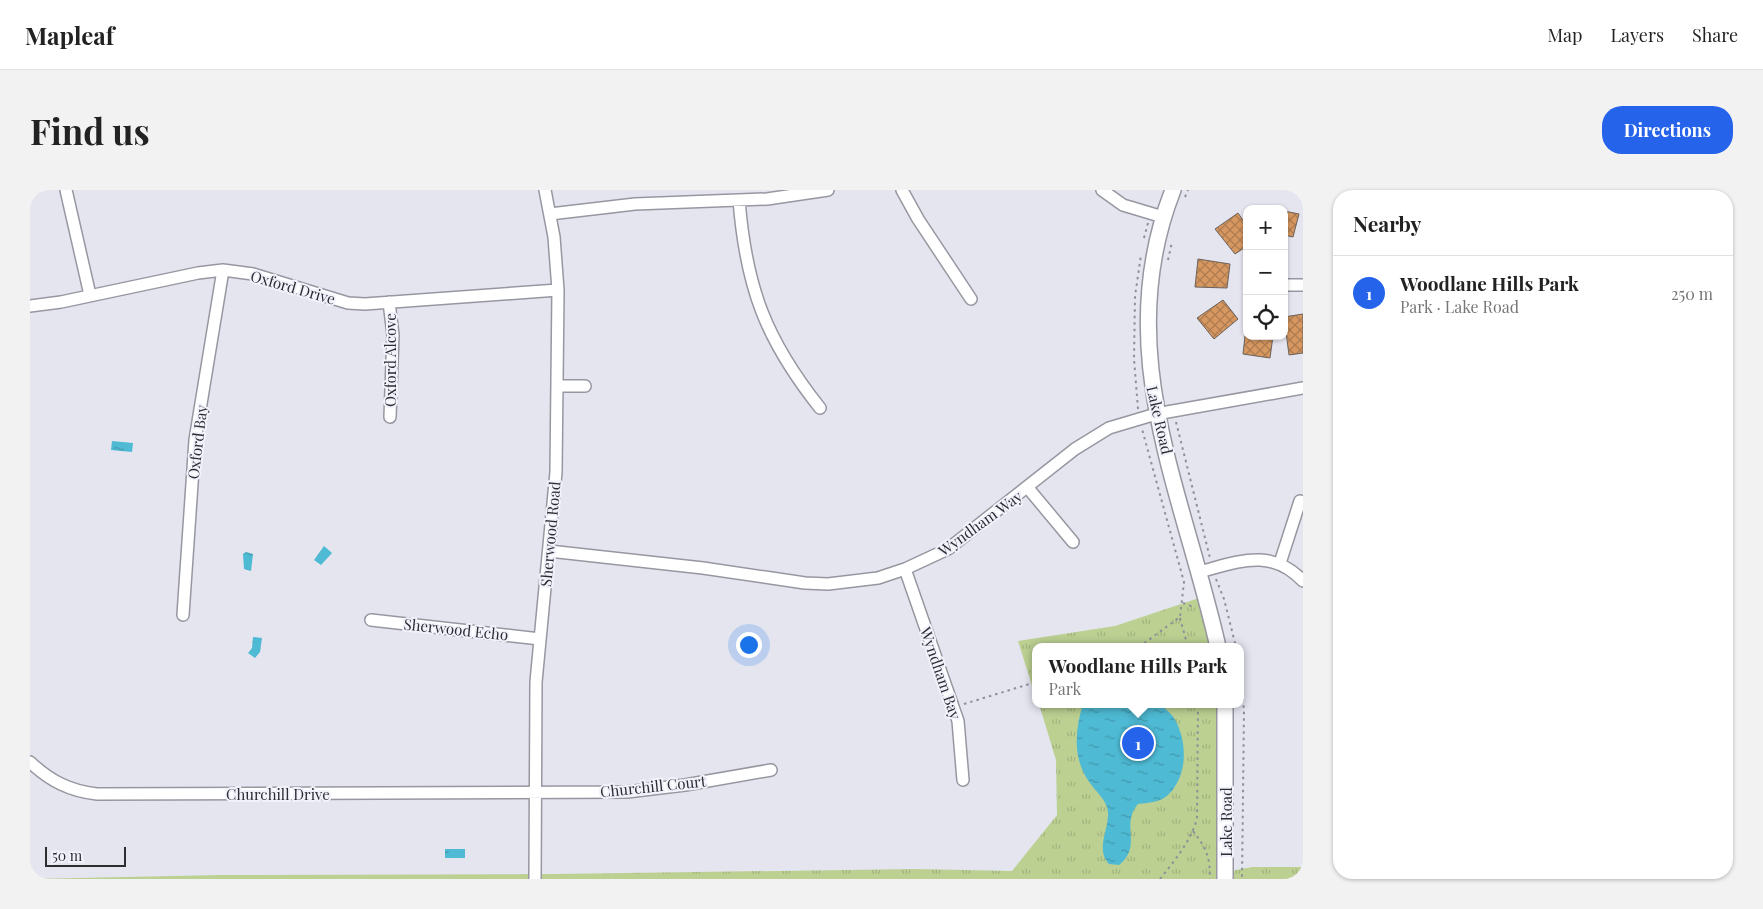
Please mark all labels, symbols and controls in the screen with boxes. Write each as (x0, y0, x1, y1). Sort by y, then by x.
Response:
text: Mapleaf (25, 19, 114, 51)
text: Map (1547, 23, 1582, 47)
text: Layers (1610, 23, 1664, 47)
text: Share (1692, 23, 1738, 47)
button: Directions (1602, 106, 1733, 154)
text: Find us (30, 107, 150, 154)
map controls (1243, 205, 1288, 340)
button: + (1243, 205, 1288, 250)
text: Nearby (1353, 209, 1422, 237)
button: − (1243, 250, 1288, 295)
street label: Oxford Drive (248, 265, 338, 309)
text: Woodlane Hills Park (1400, 270, 1579, 296)
text: 1 (1366, 283, 1372, 304)
text: 250 m (1671, 283, 1713, 304)
button: locate (1243, 295, 1288, 340)
text: Park · Lake Road (1400, 296, 1519, 317)
street label: Oxford Alcove (380, 313, 400, 407)
street label: Lake Road (1142, 384, 1178, 456)
street label: Oxford Bay (183, 403, 212, 480)
street label: Sherwood Road (535, 480, 565, 587)
street label: Wyndham Way (933, 486, 1026, 561)
street label: Sherwood Echo (403, 614, 509, 644)
street label: Wyndham Bay (916, 623, 966, 722)
your location (736, 632, 762, 658)
popup (1032, 643, 1244, 708)
text: Woodlane Hills Park (1049, 652, 1227, 678)
text: Park (1049, 678, 1081, 699)
pin: 1 (1122, 724, 1154, 762)
street label: Churchill Court (599, 770, 708, 802)
street label: Churchill Drive (226, 784, 330, 804)
street label: Lake Road (1216, 787, 1236, 857)
scale bar (45, 844, 126, 867)
text: 50 m (52, 846, 82, 865)

